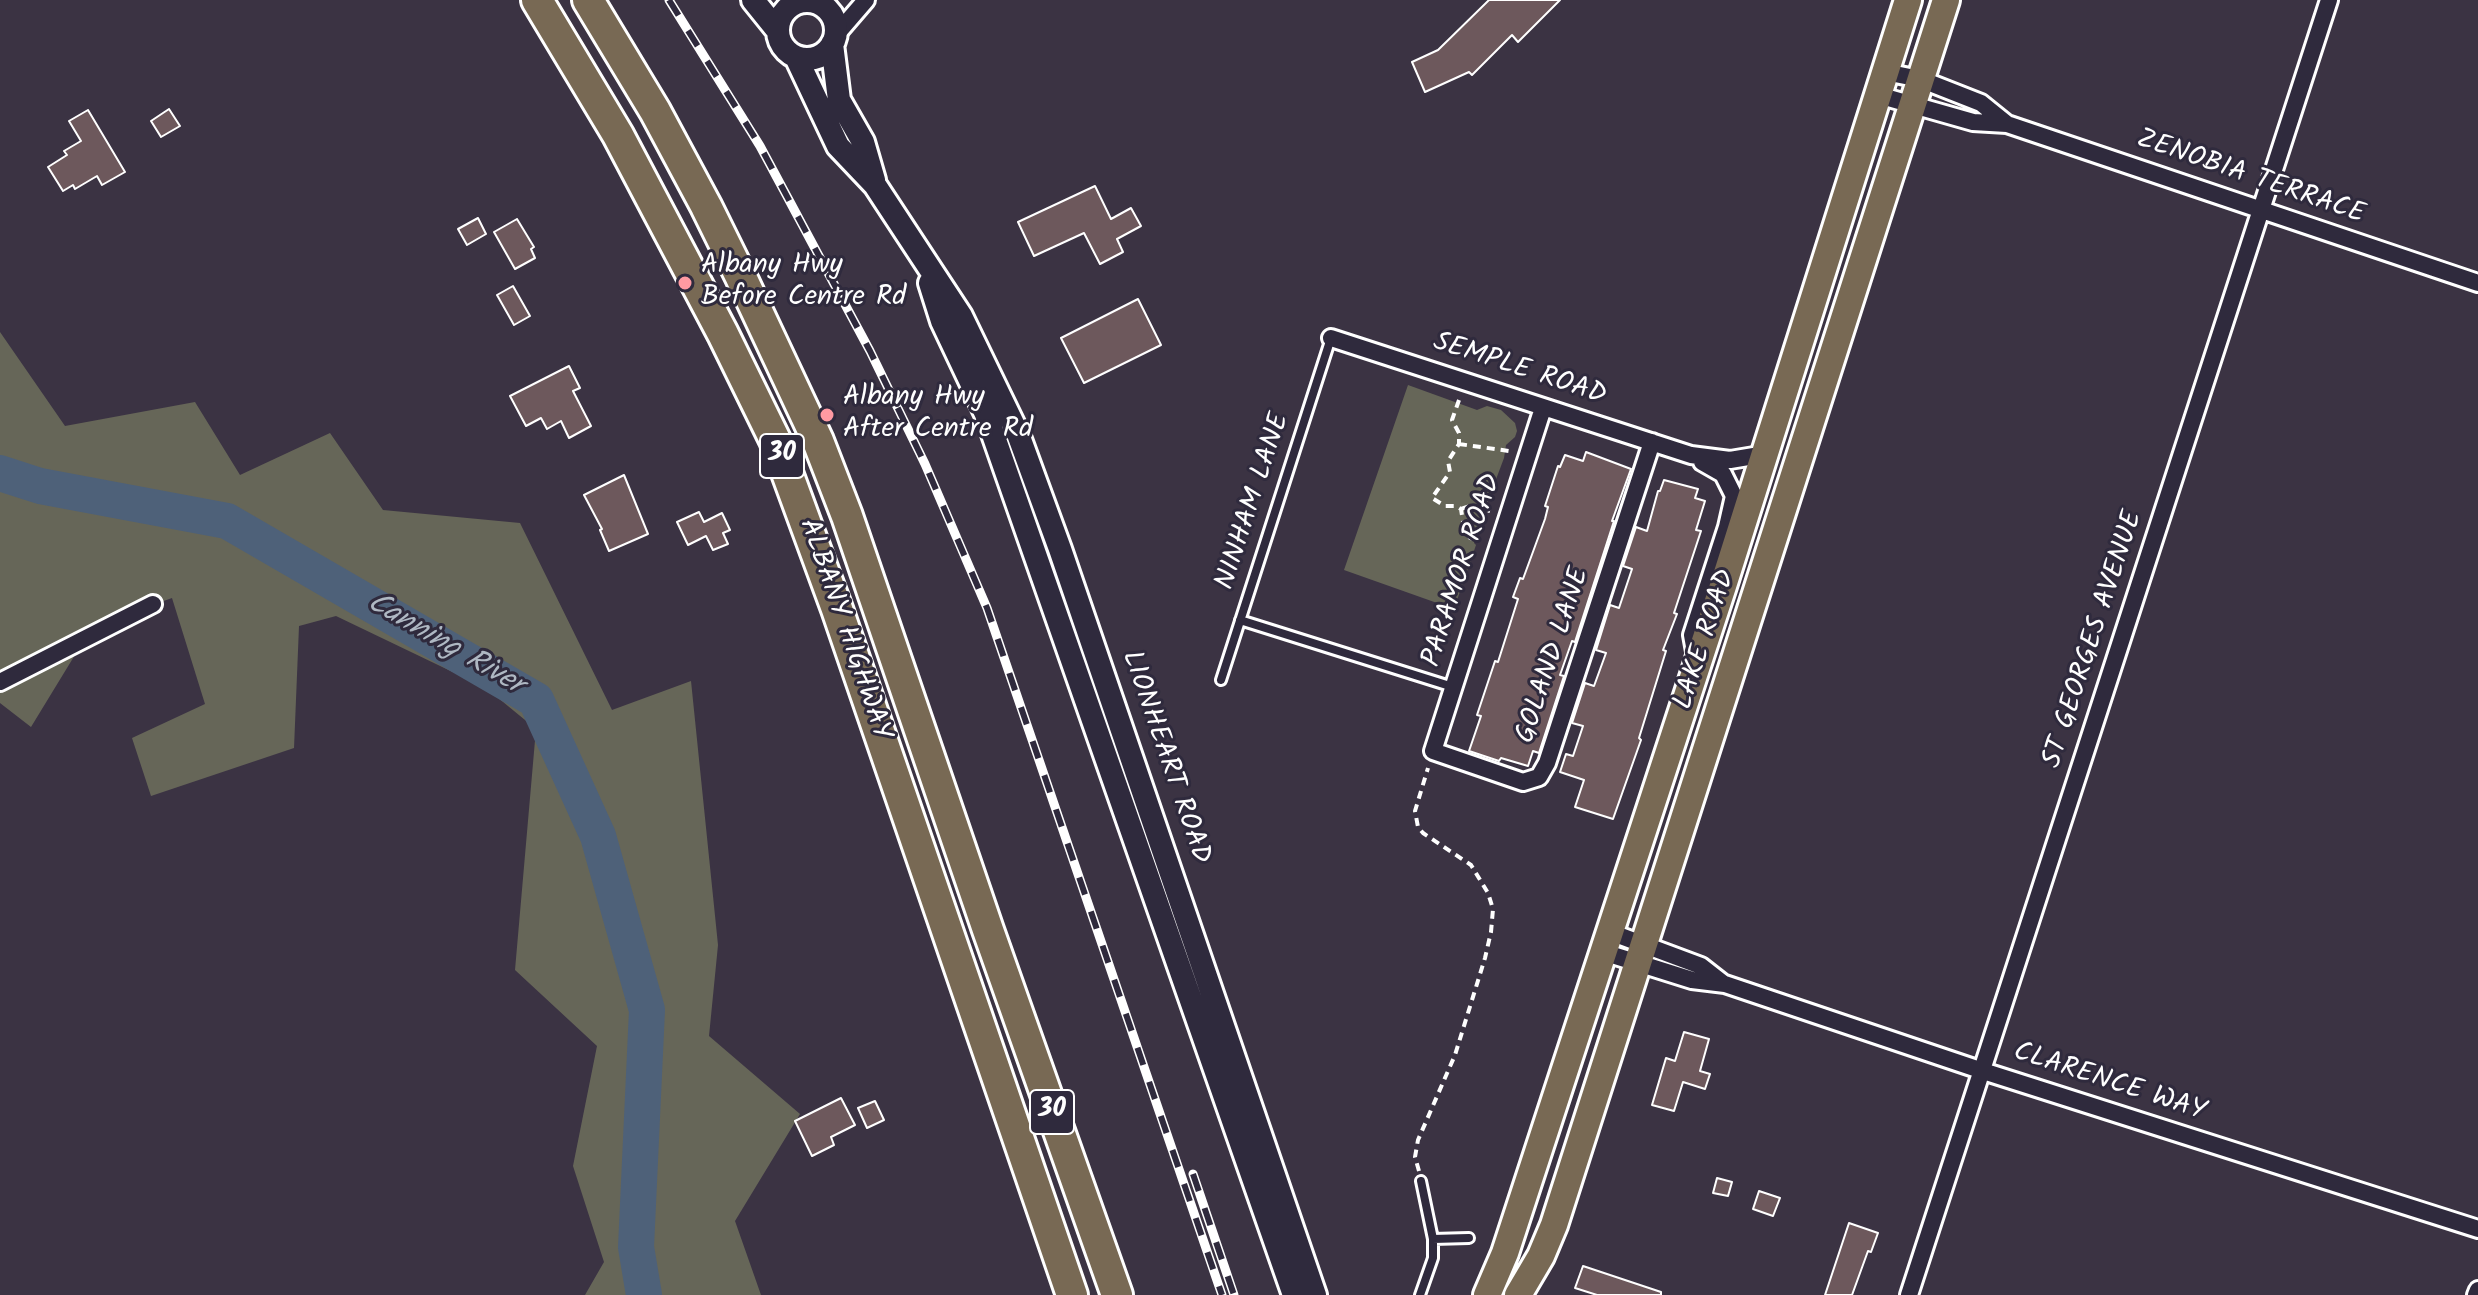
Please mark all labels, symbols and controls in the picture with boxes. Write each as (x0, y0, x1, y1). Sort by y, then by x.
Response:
street label: ZENOBIA TERRACE (2132, 124, 2368, 234)
place label: Albany Hwy Before Centre Rd (701, 250, 906, 316)
marker: Albany Hwy Before Centre Rd (676, 274, 694, 292)
street label: SEMPLE ROAD (1428, 327, 1610, 415)
place label: Albany Hwy After Centre Rd (843, 382, 1033, 448)
marker: Albany Hwy After Centre Rd (818, 406, 836, 424)
street label: NINHAM LANE (1211, 410, 1299, 594)
road number: 30 (760, 434, 804, 478)
street label: PARAMOR ROAD (1417, 470, 1511, 672)
street label: ST GEORGES AVENUE (2038, 507, 2152, 773)
street label: ALBANY HIGHWAY (789, 515, 897, 745)
street label: GOLAND LANE (1511, 564, 1599, 748)
street label: LAKE ROAD (1669, 566, 1745, 714)
water label: Canning River (360, 587, 528, 705)
street label: LIONHEART ROAD (1112, 647, 1216, 869)
street label: CLARENCE WAY (2009, 1037, 2209, 1131)
road number: 30 (1030, 1090, 1074, 1134)

